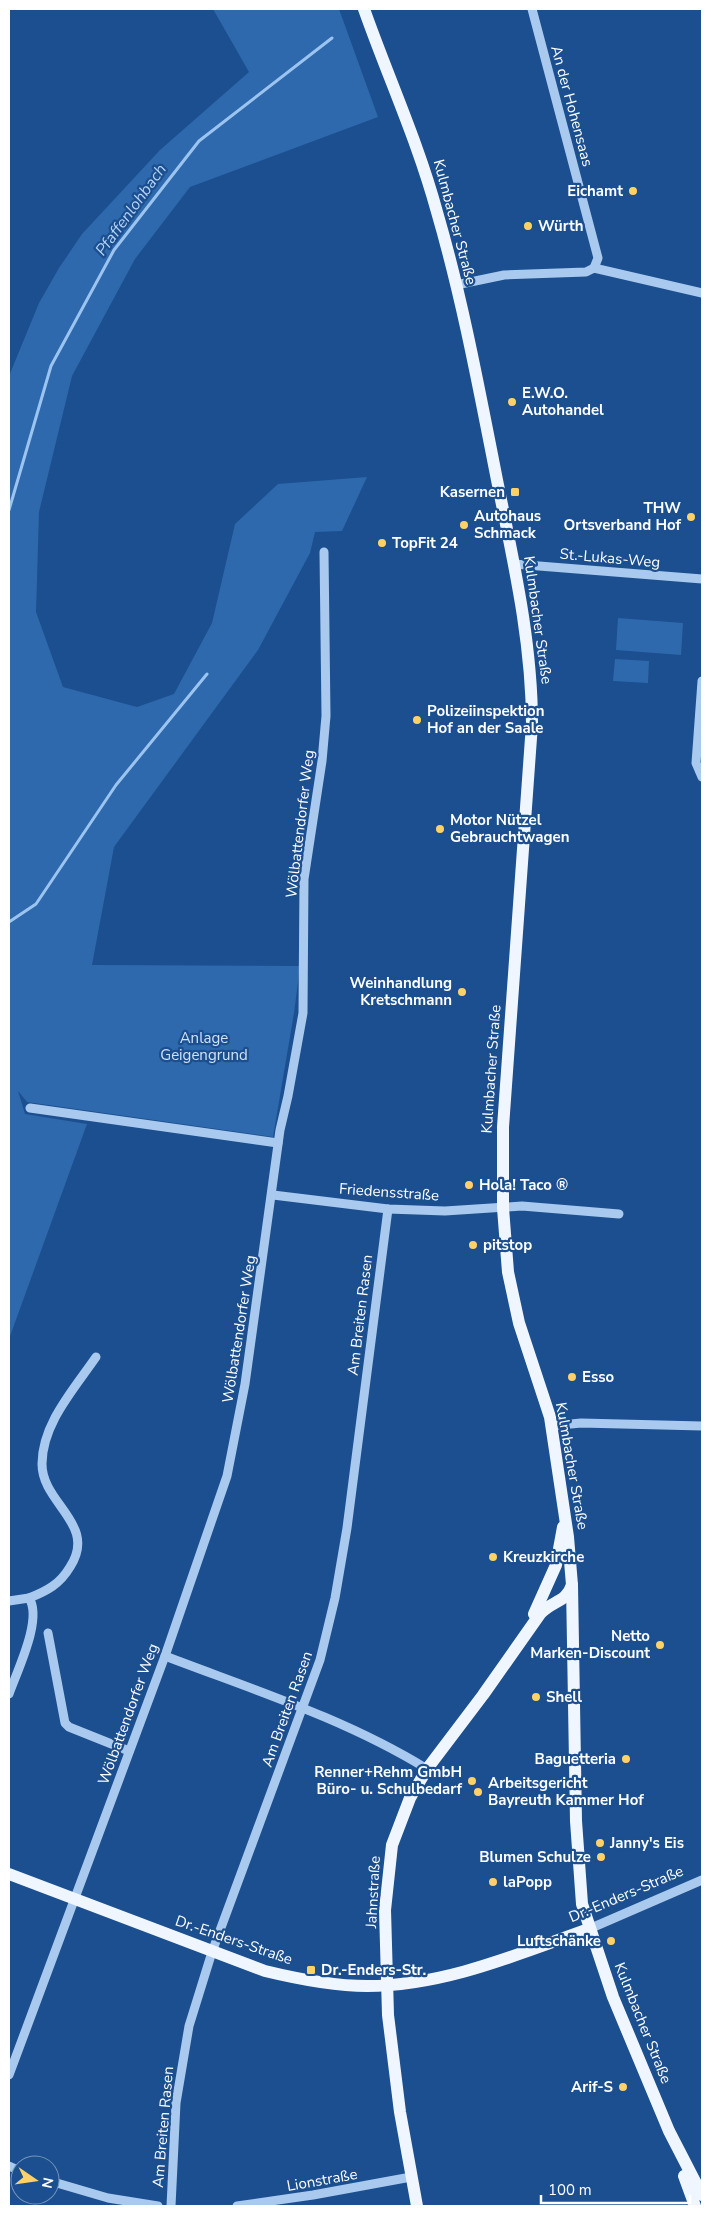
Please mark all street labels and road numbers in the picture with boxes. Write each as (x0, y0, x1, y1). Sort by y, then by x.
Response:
street label: An der Hohensaas (546, 43, 598, 169)
street label: Kulmbacher Straße (429, 157, 481, 287)
street label: St.-Lukas-Weg (559, 544, 661, 572)
street label: Kulmbacher Straße (519, 555, 557, 685)
street label: Wölbattendorfer Weg (281, 749, 319, 899)
street label: Kulmbacher Straße (477, 1004, 505, 1134)
street label: Friedensstraße (338, 1179, 440, 1205)
street label: Am Breiten Rasen (343, 1253, 377, 1377)
street label: Wölbattendorfer Weg (217, 1254, 261, 1404)
street label: Kulmbacher Straße (551, 1401, 593, 1531)
street label: Wölbattendorfer Weg (93, 1641, 163, 1787)
street label: Am Breiten Rasen (257, 1648, 317, 1770)
street label: Jahnstraße (361, 1855, 385, 1930)
street label: Dr.-Enders-Straße (566, 1861, 686, 1927)
street label: Dr.-Enders-Straße (173, 1911, 295, 1969)
street label: Kulmbacher Straße (610, 1959, 676, 2087)
street label: Am Breiten Rasen (148, 2066, 178, 2188)
street label: Lionstraße (285, 2164, 359, 2196)

